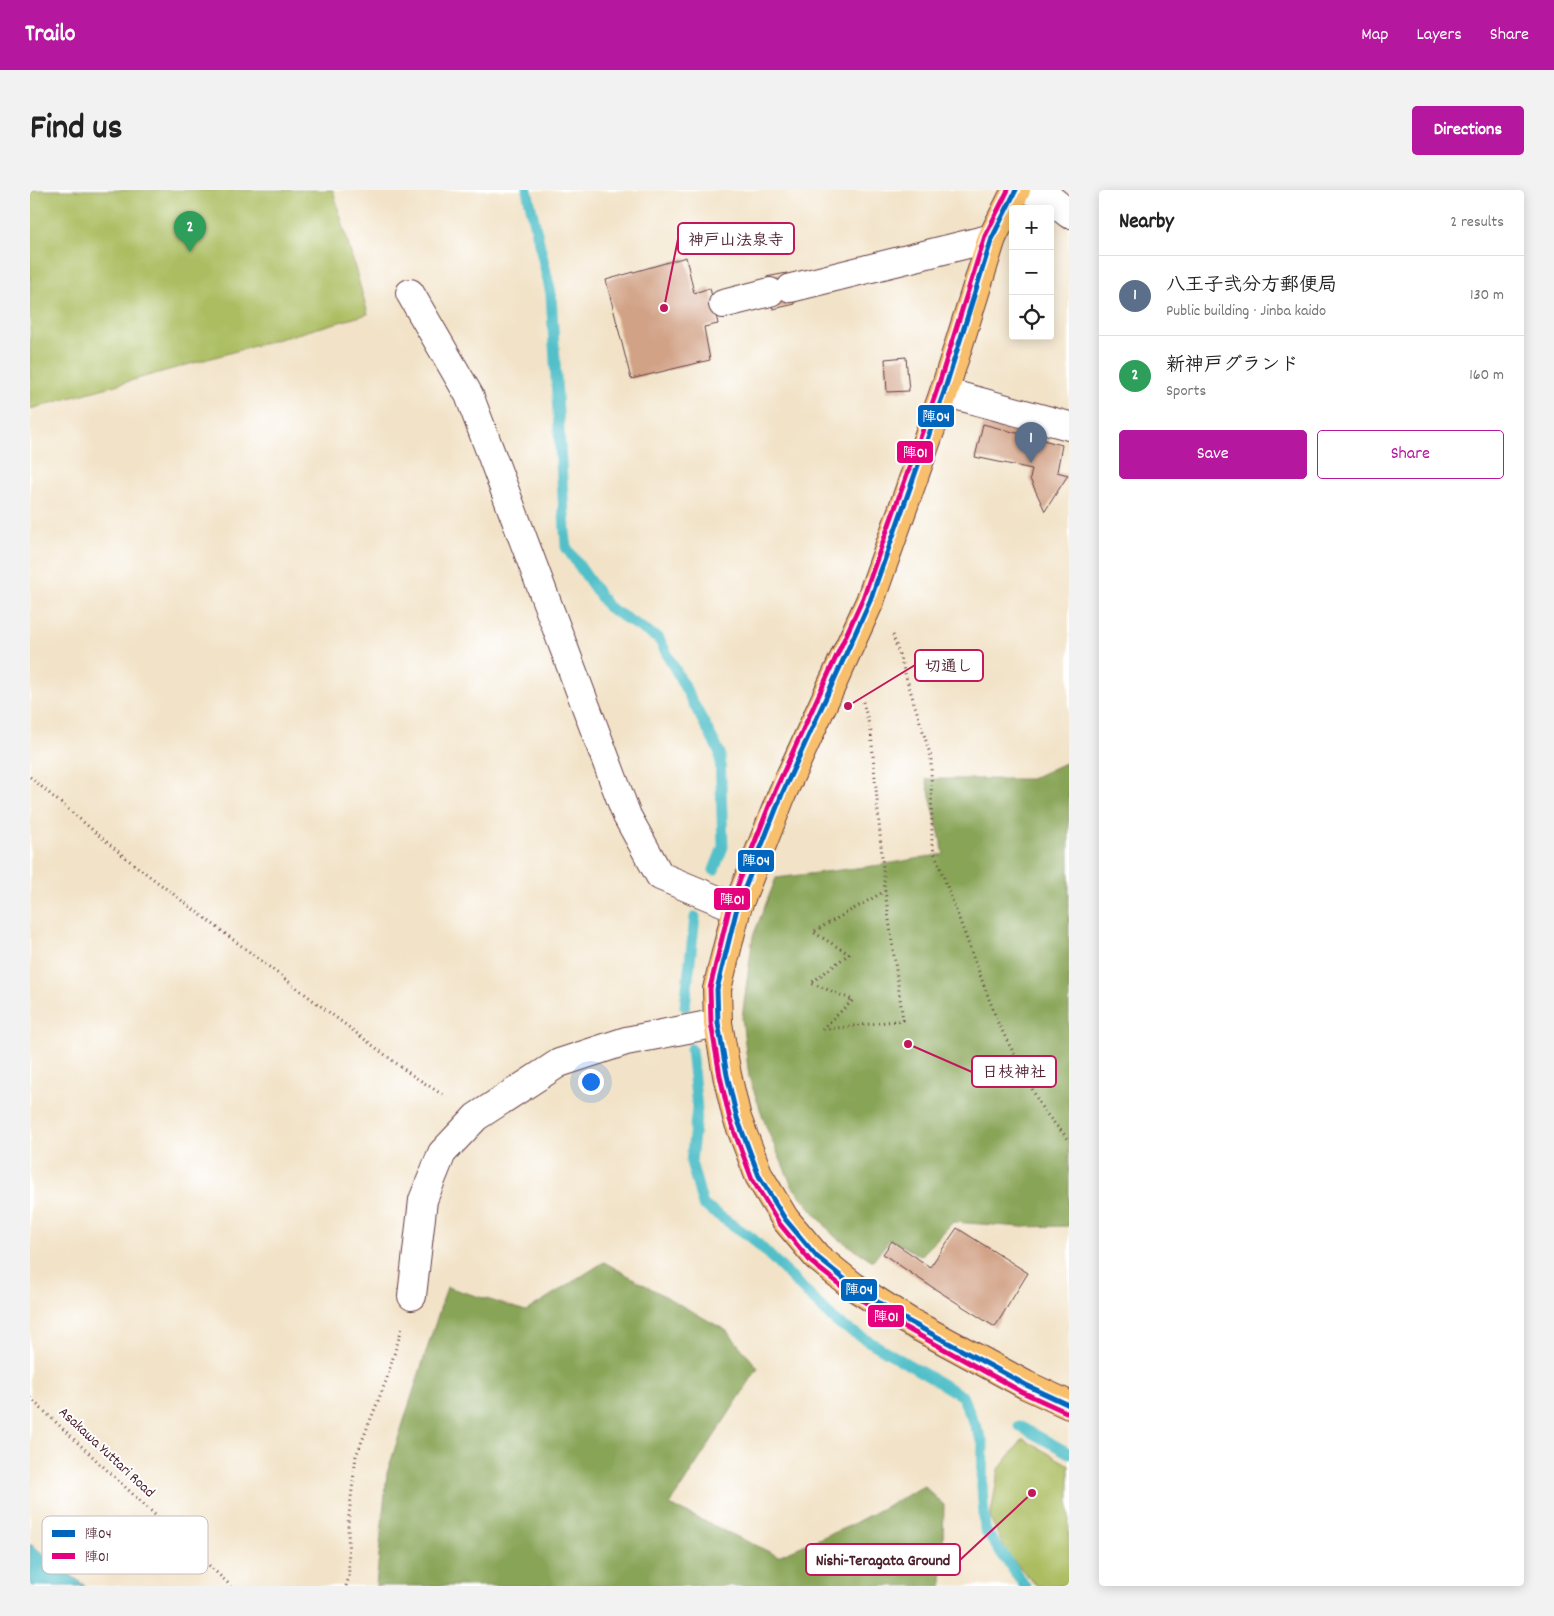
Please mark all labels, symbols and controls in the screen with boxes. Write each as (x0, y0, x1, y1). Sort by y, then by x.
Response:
text: Trailo (25, 18, 76, 52)
text: Map (1361, 23, 1388, 48)
text: Layers (1416, 23, 1462, 48)
text: Share (1490, 23, 1529, 48)
text: Find us (30, 105, 122, 155)
button: Directions (1412, 106, 1524, 155)
map controls (1009, 205, 1054, 340)
button: + (1009, 205, 1054, 250)
text: Nearby (1119, 208, 1174, 238)
pin: 2 (174, 211, 206, 252)
text: 2 results (1450, 211, 1504, 234)
callout: 神戸山法泉寺 (678, 223, 794, 254)
text: 神戸山法泉寺 (688, 230, 784, 253)
button: − (1009, 250, 1054, 295)
text: 八王子弐分方郵便局 (1166, 273, 1337, 300)
text: 1 (1133, 284, 1137, 307)
text: 130 m (1470, 284, 1504, 307)
button: locate (1009, 295, 1054, 340)
text: Public building · Jinba kaido (1166, 300, 1326, 323)
text: 新神戸グランド (1166, 353, 1299, 380)
text: 2 (1132, 364, 1139, 387)
text: 160 m (1469, 364, 1504, 387)
text: Sports (1166, 380, 1206, 403)
line badge: 陣04 (917, 404, 955, 428)
text: 陣04 (922, 408, 950, 428)
pin: 1 (1015, 422, 1047, 463)
button: Save (1119, 430, 1307, 479)
button: Share (1317, 430, 1504, 479)
line badge: 陣01 (896, 440, 934, 464)
text: 陣01 (903, 444, 927, 464)
callout: 切通し (915, 650, 983, 681)
text: 切通し (925, 656, 973, 679)
line badge: 陣04 (737, 849, 775, 873)
text: 陣04 (742, 852, 770, 872)
line badge: 陣01 (713, 887, 751, 911)
text: 陣01 (720, 891, 744, 911)
callout: 日枝神社 (972, 1056, 1056, 1087)
text: 日枝神社 (982, 1062, 1046, 1085)
your location (578, 1069, 604, 1095)
line badge: 陣04 (840, 1278, 878, 1302)
text: 陣04 (845, 1281, 873, 1301)
line badge: 陣01 (867, 1304, 905, 1328)
text: 陣01 (874, 1308, 898, 1328)
street label: Asakawa Yuttari Road (53, 1402, 159, 1504)
legend (42, 1516, 208, 1574)
text: 陣04 (84, 1525, 111, 1545)
callout: Nishi-Teragata Ground (806, 1544, 960, 1575)
text: 陣01 (84, 1548, 109, 1568)
text: Nishi-Teragata Ground (816, 1550, 950, 1573)

